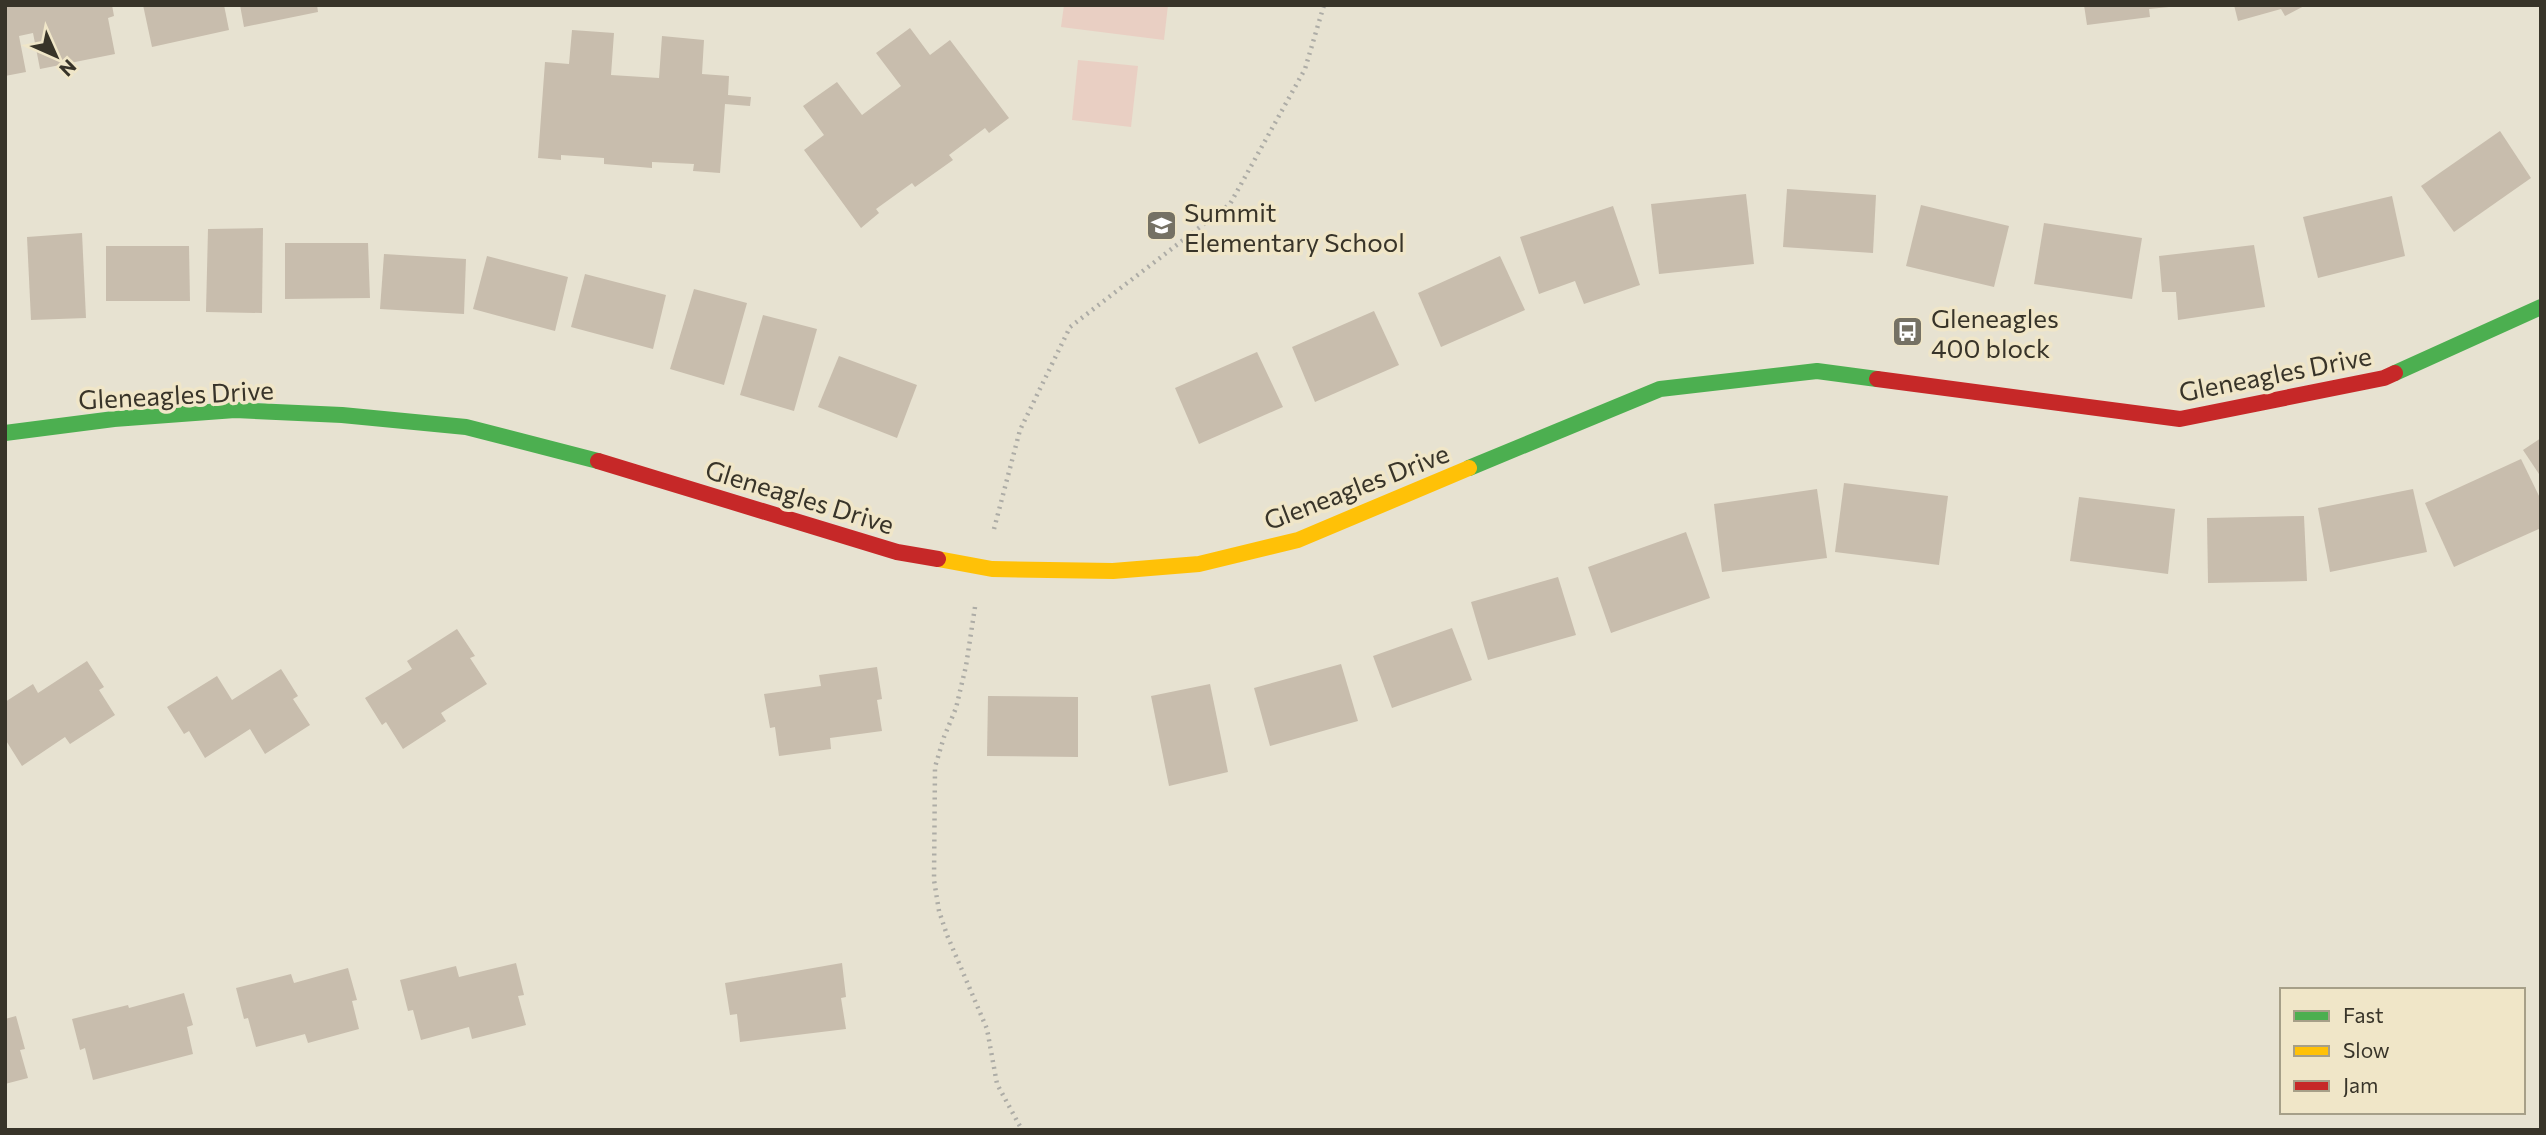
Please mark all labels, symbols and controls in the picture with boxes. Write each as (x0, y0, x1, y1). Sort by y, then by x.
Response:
north arrow (21, 21, 91, 91)
text: N (55, 55, 82, 82)
place label: Summit Elementary School (1184, 196, 1405, 257)
school or university icon: Summit Elementary School (1144, 209, 1178, 243)
place label: Gleneagles 400 block (1931, 302, 2059, 363)
bus stop icon: Gleneagles 400 block (1891, 315, 1925, 349)
street label: Gleneagles Drive (2176, 339, 2374, 407)
street label: Gleneagles Drive (78, 373, 274, 415)
street label: Gleneagles Drive (1259, 436, 1453, 536)
street label: Gleneagles Drive (702, 453, 898, 539)
legend (2280, 988, 2525, 1114)
text: Fast (2343, 1002, 2384, 1027)
text: Slow (2343, 1037, 2390, 1062)
text: Jam (2343, 1072, 2378, 1097)

